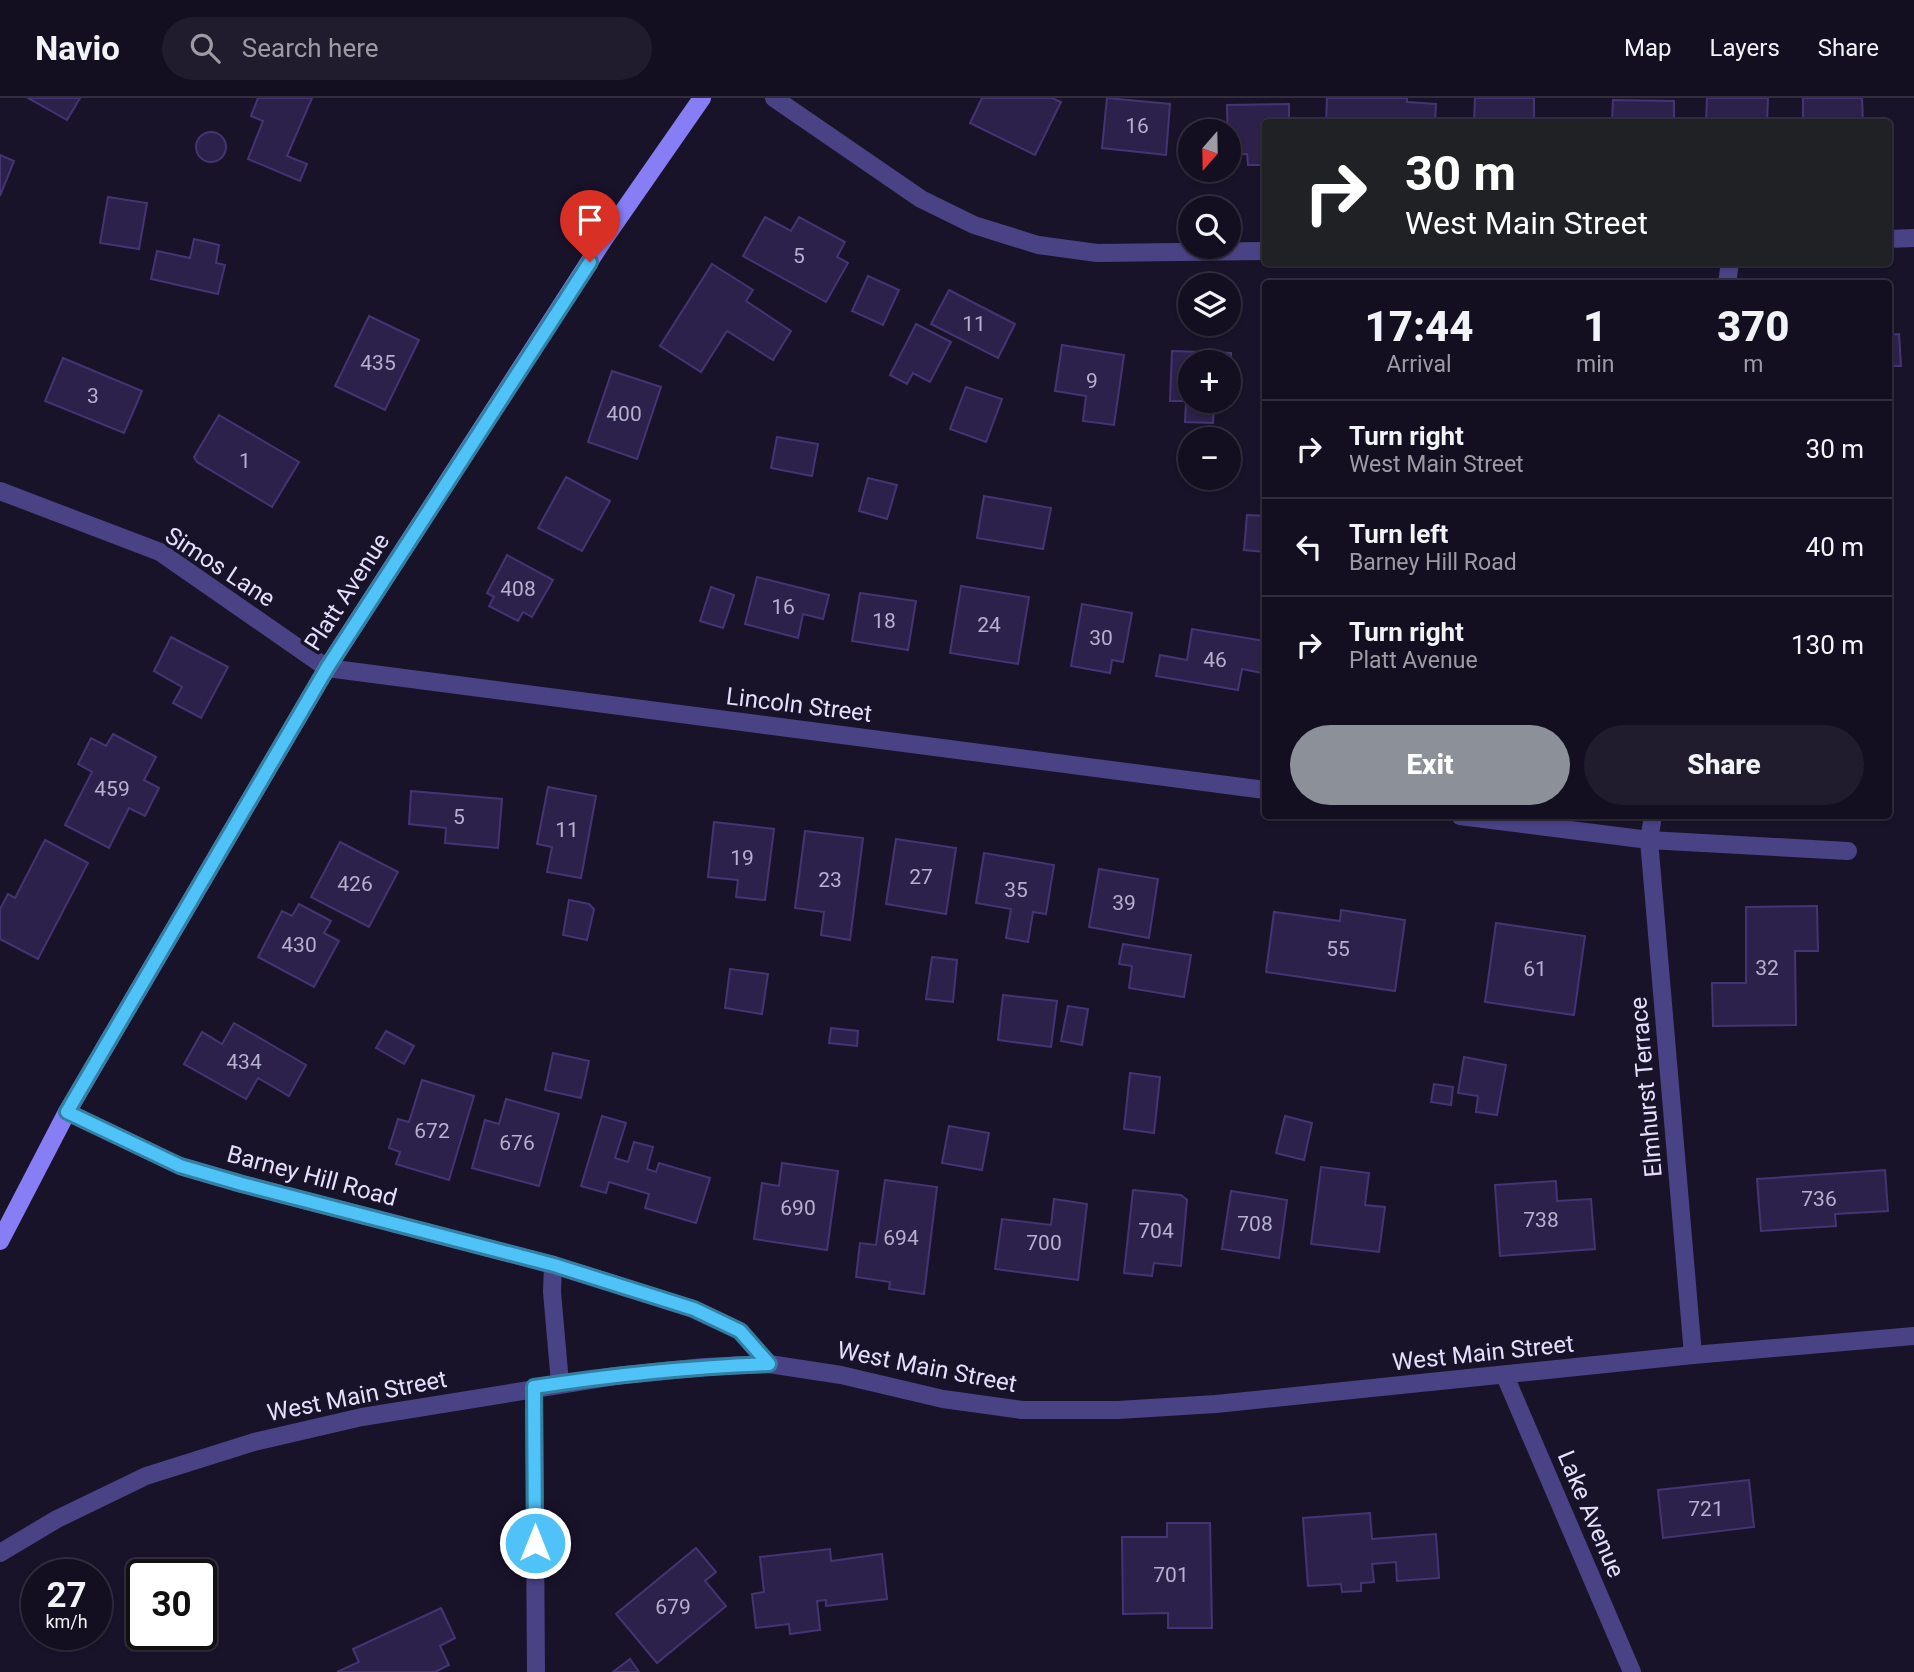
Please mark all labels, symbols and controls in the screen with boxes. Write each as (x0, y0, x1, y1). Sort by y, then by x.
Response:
search box (162, 17, 652, 80)
text: Navio (35, 29, 120, 68)
icon: search (186, 29, 224, 67)
text: Search here (242, 33, 379, 63)
text: Map (1624, 34, 1672, 62)
text: Layers (1710, 34, 1780, 62)
text: Share (1818, 34, 1879, 62)
house number: 16 (1125, 114, 1149, 138)
north arrow (1178, 119, 1241, 182)
map controls (1178, 119, 1241, 490)
text: 30 m (1405, 145, 1516, 202)
icon: right (1290, 147, 1381, 238)
pin (560, 190, 620, 262)
button: search (1178, 196, 1241, 259)
icon: arrive (571, 201, 609, 239)
text: West Main Street (1405, 204, 1648, 242)
house number: 5 (793, 244, 805, 268)
button: layers (1178, 273, 1241, 336)
text: 17:44 (1364, 302, 1474, 351)
text: 1 (1583, 302, 1607, 351)
text: 370 (1717, 302, 1790, 351)
house number: 11 (962, 312, 986, 336)
button: + (1178, 350, 1241, 413)
house number: 435 (360, 351, 396, 375)
text: Arrival (1386, 351, 1452, 378)
text: min (1576, 351, 1614, 378)
text: m (1743, 351, 1763, 378)
house number: 9 (1086, 369, 1098, 393)
house number: 3 (87, 384, 99, 408)
house number: 400 (606, 402, 642, 426)
text: Turn right (1349, 421, 1464, 451)
button: − (1178, 427, 1241, 490)
icon: right (1290, 430, 1328, 468)
text: 30 m (1806, 434, 1864, 464)
house number: 1 (239, 449, 251, 473)
text: West Main Street (1349, 451, 1524, 478)
text: Turn left (1349, 519, 1448, 549)
street label: Simos Lane (160, 521, 280, 613)
street label: Platt Avenue (299, 528, 395, 656)
icon: left (1290, 528, 1328, 566)
text: 40 m (1806, 532, 1864, 562)
text: Barney Hill Road (1349, 549, 1517, 576)
house number: 408 (500, 577, 536, 601)
house number: 16 (771, 595, 795, 619)
house number: 18 (872, 609, 896, 633)
house number: 24 (977, 613, 1001, 637)
text: Turn right (1349, 617, 1464, 647)
house number: 30 (1089, 626, 1113, 650)
icon: right (1290, 626, 1328, 664)
text: 130 m (1791, 630, 1864, 660)
text: Platt Avenue (1349, 647, 1478, 674)
house number: 46 (1203, 648, 1227, 672)
street label: Lincoln Street (725, 682, 874, 728)
button: Exit (1290, 725, 1570, 805)
button: Share (1584, 725, 1864, 805)
house number: 459 (94, 777, 130, 801)
house number: 5 (453, 805, 465, 829)
house number: 11 (555, 818, 579, 842)
house number: 19 (730, 846, 754, 870)
house number: 27 (909, 865, 933, 889)
house number: 23 (818, 868, 842, 892)
house number: 426 (337, 872, 373, 896)
house number: 35 (1004, 878, 1028, 902)
house number: 39 (1112, 891, 1136, 915)
house number: 430 (281, 933, 317, 957)
house number: 55 (1326, 937, 1350, 961)
house number: 32 (1755, 956, 1779, 980)
house number: 61 (1523, 957, 1547, 981)
street label: Elmhurst Terrace (1624, 996, 1668, 1178)
house number: 434 (226, 1050, 262, 1074)
house number: 672 (414, 1119, 450, 1143)
house number: 676 (499, 1131, 535, 1155)
street label: Barney Hill Road (224, 1140, 400, 1212)
house number: 736 (1801, 1187, 1837, 1211)
house number: 690 (780, 1196, 816, 1220)
house number: 738 (1523, 1208, 1559, 1232)
house number: 708 (1237, 1212, 1273, 1236)
house number: 704 (1138, 1219, 1174, 1243)
house number: 694 (883, 1226, 919, 1250)
house number: 700 (1026, 1231, 1062, 1255)
street label: West Main Street (1391, 1330, 1575, 1376)
street label: West Main Street (835, 1336, 1019, 1398)
street label: West Main Street (265, 1365, 449, 1427)
street label: Lake Avenue (1552, 1446, 1630, 1582)
house number: 721 (1688, 1497, 1724, 1521)
position arrow (498, 1506, 572, 1580)
speed limit sign: 30 (126, 1559, 217, 1650)
house number: 701 (1153, 1563, 1189, 1587)
text: 27 (46, 1575, 87, 1616)
house number: 679 (655, 1595, 691, 1619)
text: km/h (45, 1611, 88, 1632)

